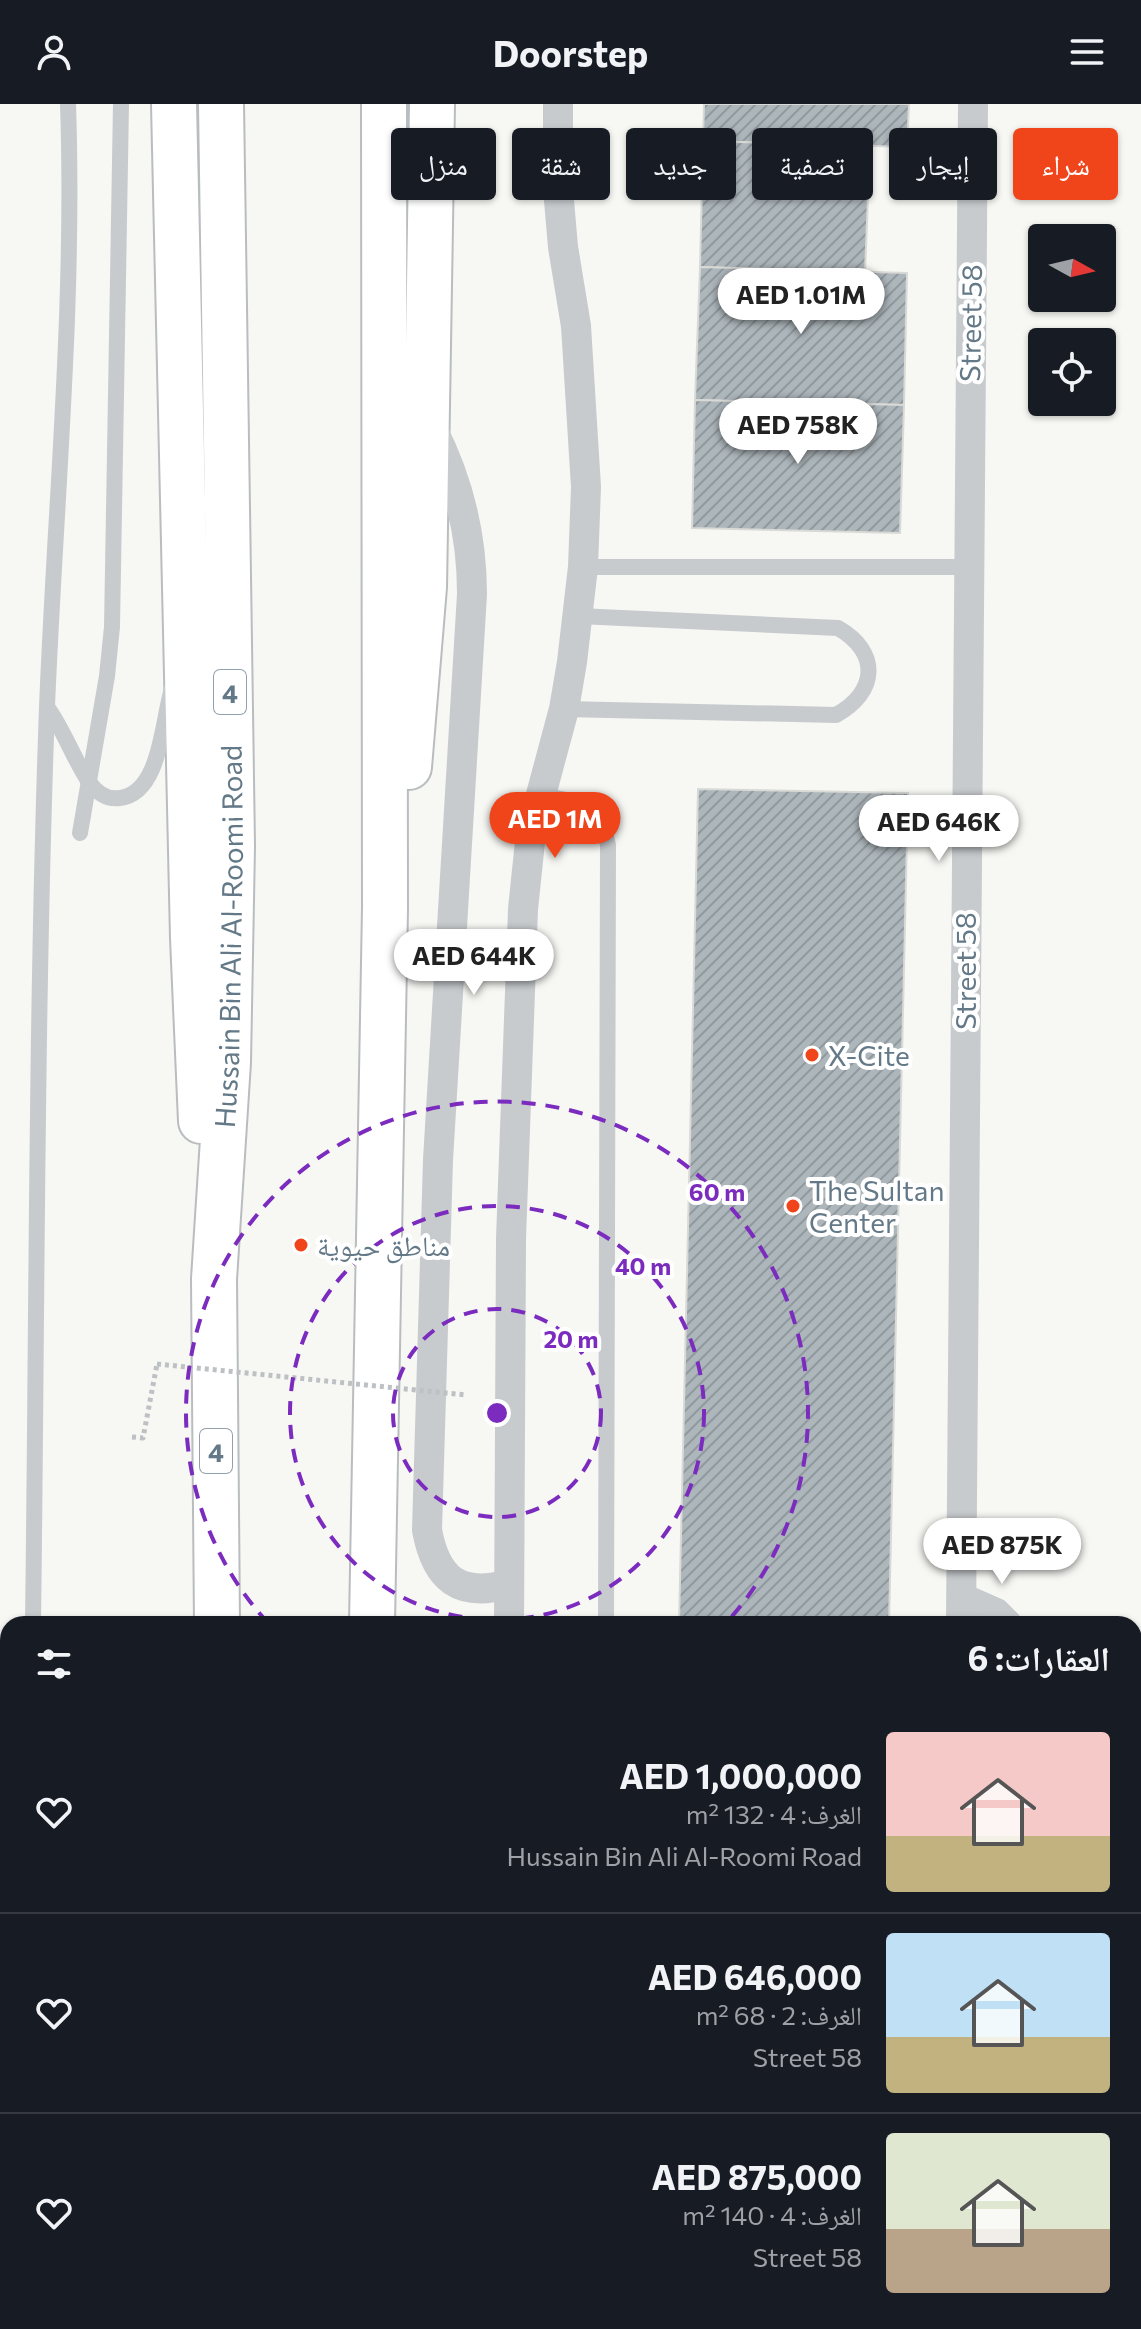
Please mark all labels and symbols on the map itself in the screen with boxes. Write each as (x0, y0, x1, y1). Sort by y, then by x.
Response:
north arrow (1028, 224, 1116, 312)
street label: Street 58 (952, 264, 988, 382)
pin: AED 1.01M (709, 268, 893, 336)
pin: AED 758K (715, 398, 881, 466)
road number: 4 (214, 670, 246, 714)
street label: Hussain Bin Ali Al-Roomi Road (207, 745, 249, 1129)
pin: AED 1M (490, 792, 620, 860)
pin: AED 646K (856, 795, 1022, 863)
street label: Street 58 (948, 912, 982, 1030)
pin: AED 644K (391, 929, 557, 997)
place label: X-Cite (828, 1038, 910, 1072)
marker: X-Cite (803, 1046, 821, 1064)
place label: The Sultan Center (809, 1173, 944, 1239)
text: 60 m (689, 1177, 745, 1206)
marker: The Sultan Center (784, 1197, 802, 1215)
place label: مناطق حيوية (317, 1228, 450, 1264)
marker: مناطق حيوية (292, 1236, 310, 1254)
text: 40 m (615, 1251, 671, 1280)
text: 20 m (544, 1324, 598, 1353)
centre of rings (483, 1399, 511, 1427)
road number: 4 (200, 1429, 232, 1473)
pin: AED 875K (919, 1518, 1085, 1586)

